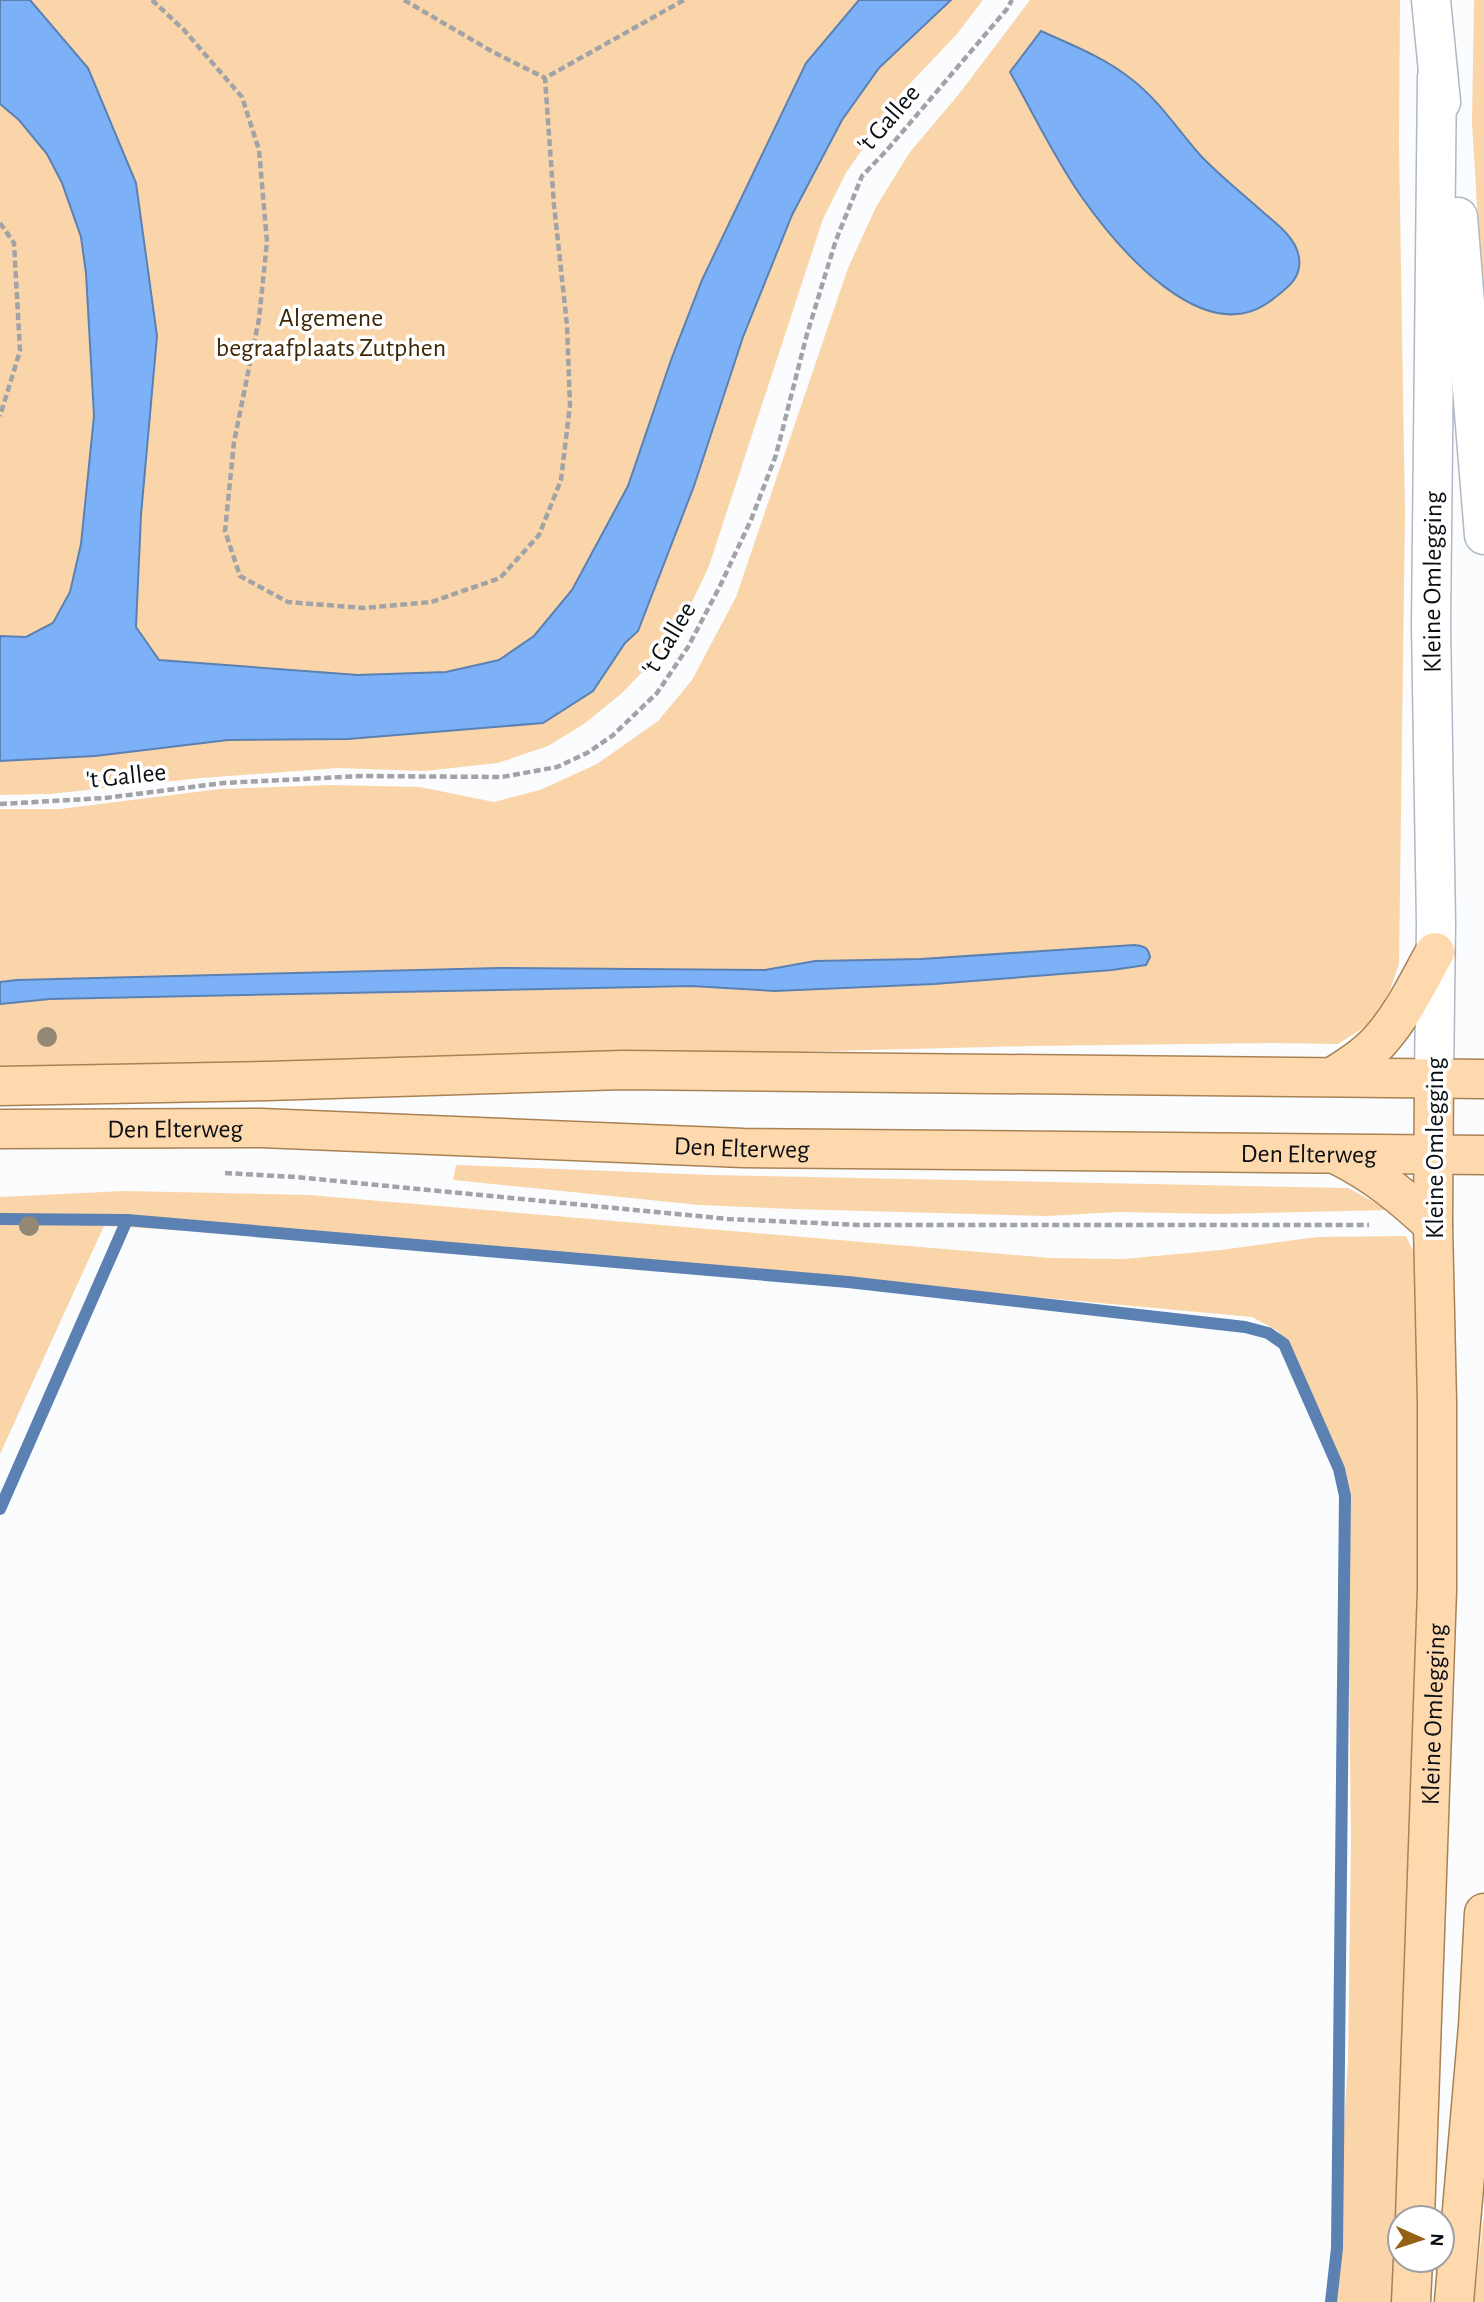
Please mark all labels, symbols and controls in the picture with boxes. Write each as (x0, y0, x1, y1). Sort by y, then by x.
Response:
street label: 't Gallee (853, 80, 925, 158)
park label: Algemene begraafplaats Zutphen (216, 305, 446, 361)
street label: Kleine Omlegging (1419, 491, 1446, 673)
street label: 't Gallee (637, 597, 701, 680)
street label: 't Gallee (85, 759, 168, 793)
street label: Kleine Omlegging (1422, 1057, 1448, 1239)
street label: Den Elterweg (107, 1116, 243, 1143)
street label: Den Elterweg (673, 1133, 810, 1163)
street label: Den Elterweg (1241, 1141, 1377, 1168)
street label: Kleine Omlegging (1417, 1623, 1450, 1806)
north arrow (1386, 2204, 1456, 2274)
text: N (1427, 2233, 1446, 2247)

